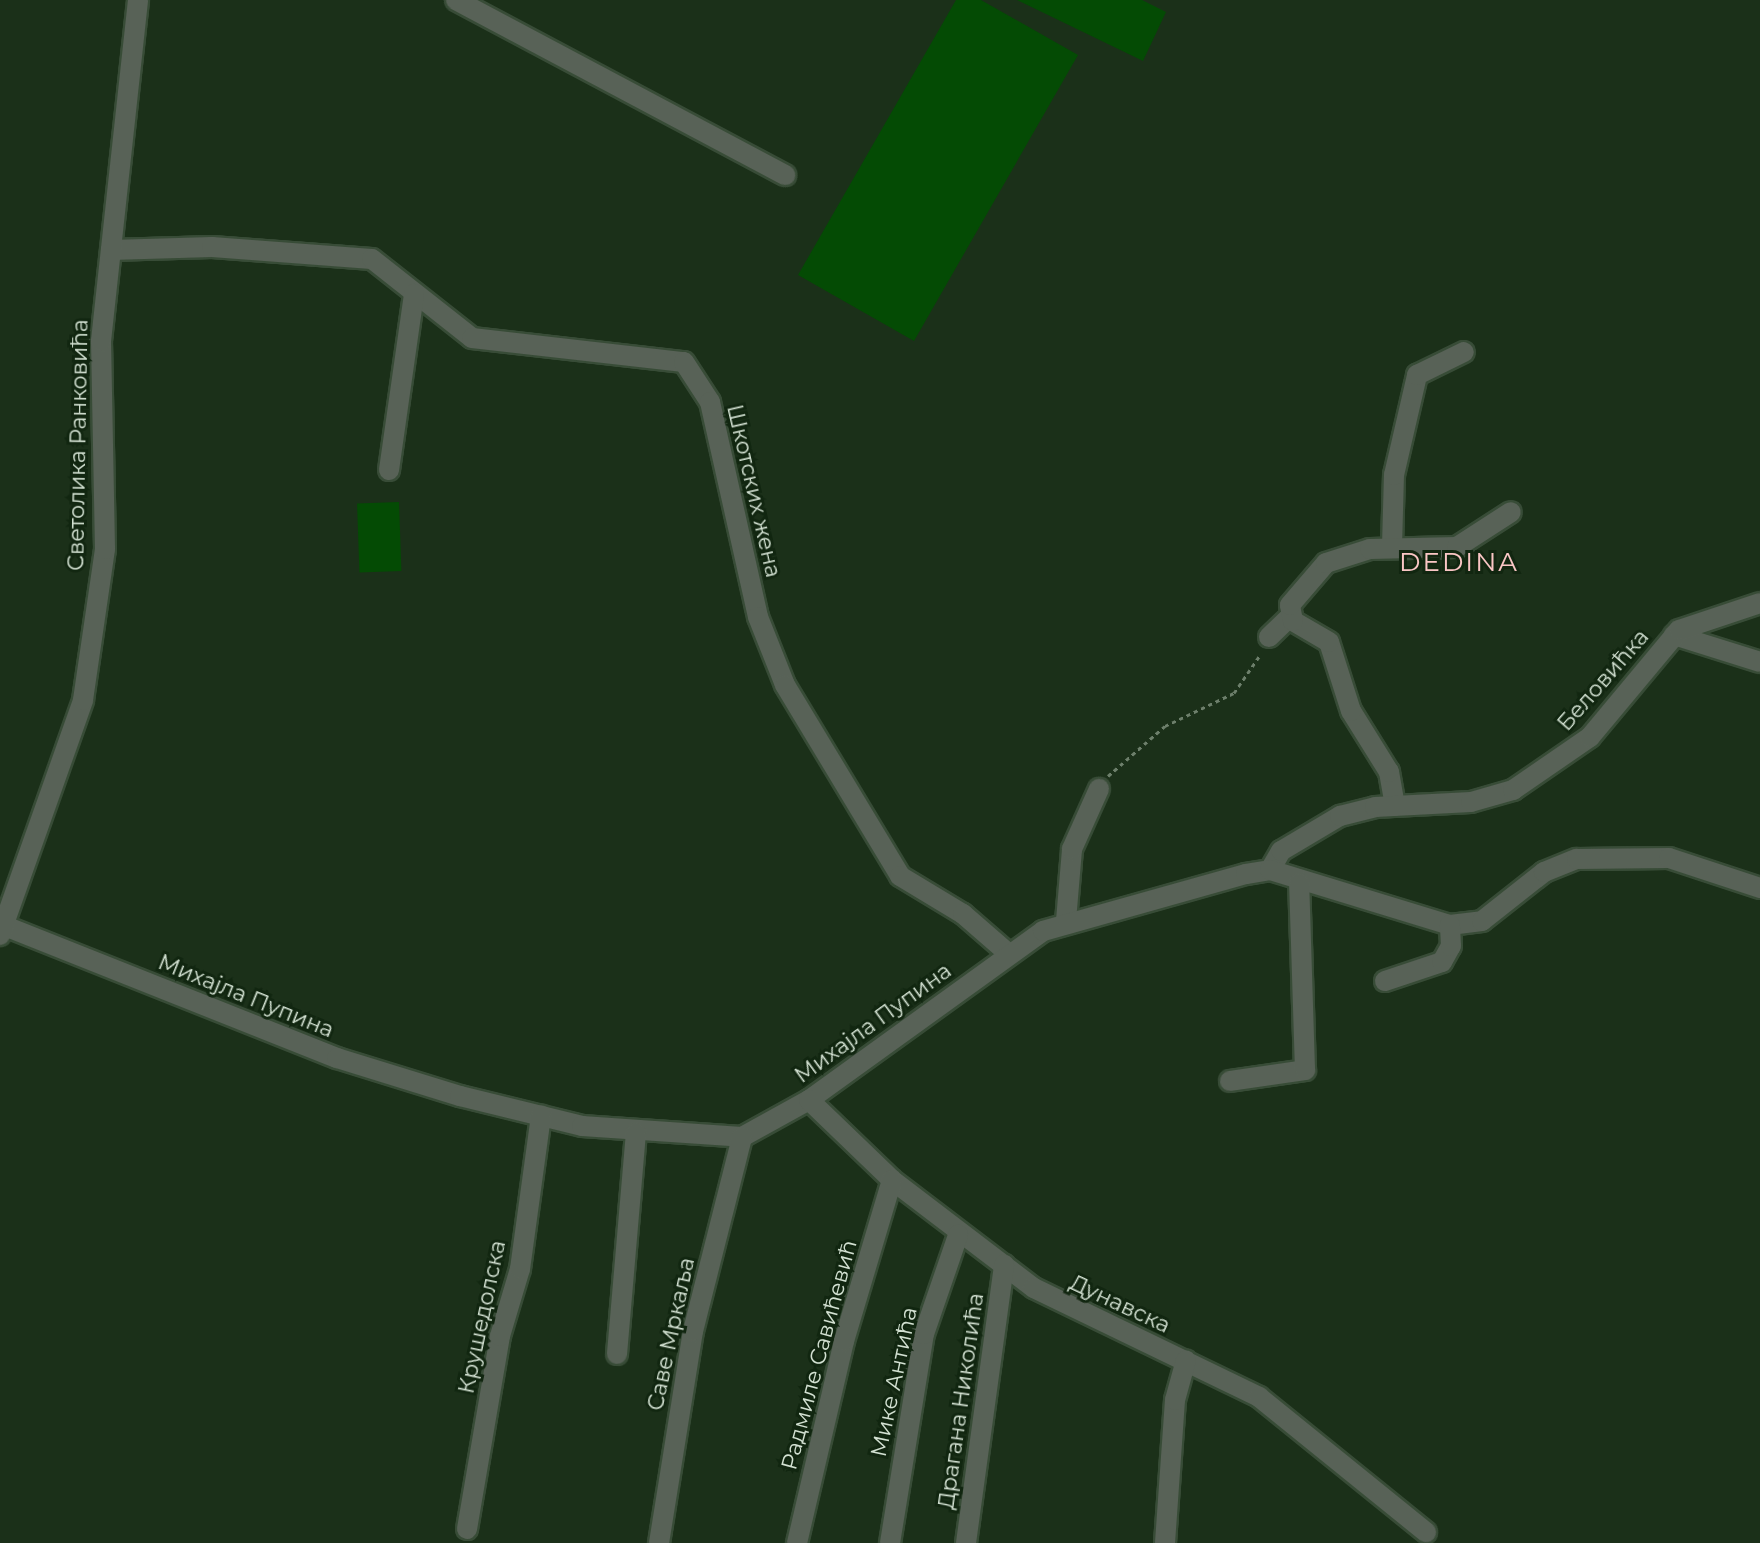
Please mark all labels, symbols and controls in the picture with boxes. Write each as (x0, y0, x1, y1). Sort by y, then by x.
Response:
street label: Светолика Ранковића (63, 319, 93, 571)
street label: Шкотских жена (721, 402, 787, 580)
district label: DEDINA (1399, 547, 1519, 579)
street label: Беловићка (1552, 624, 1654, 736)
street label: Михајла Пупина (154, 949, 338, 1043)
street label: Михајла Пупина (790, 957, 956, 1089)
street label: Радмиле Савићевић (776, 1237, 862, 1473)
street label: Крушедолска (453, 1238, 511, 1396)
street label: Саве Мркаља (642, 1255, 700, 1413)
street label: Дунавска (1066, 1269, 1174, 1339)
street label: Драгана Николића (933, 1291, 989, 1511)
street label: Мике Антића (865, 1305, 923, 1459)

